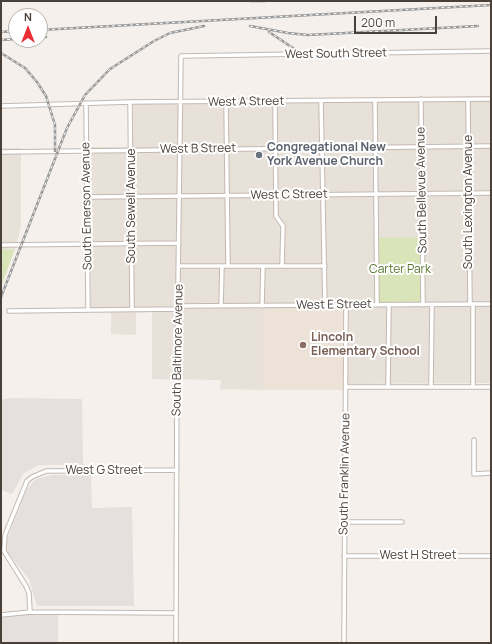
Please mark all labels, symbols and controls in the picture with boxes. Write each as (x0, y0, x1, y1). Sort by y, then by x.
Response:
north arrow (8, 8, 48, 48)
scale bar (356, 8, 439, 34)
text: N (24, 9, 32, 24)
text: 200 m (361, 14, 395, 31)
street label: West South Street (285, 46, 387, 62)
street label: West A Street (208, 94, 284, 110)
street label: South Bellevue Avenue (414, 127, 430, 253)
street label: South Lexington Avenue (462, 135, 476, 269)
street label: West B Street (160, 141, 236, 157)
place label: Congregational New York Avenue Church (267, 141, 386, 169)
street label: South Emerson Avenue (79, 142, 95, 270)
street label: South Sewell Avenue (125, 148, 139, 264)
marker: Congregational New York Avenue Church (254, 150, 264, 160)
street label: West C Street (250, 187, 328, 203)
park label: Carter Park (369, 263, 431, 277)
street label: South Baltimore Avenue (170, 284, 186, 416)
street label: West E Street (296, 297, 372, 313)
place label: Lincoln Elementary School (311, 331, 420, 359)
marker: Lincoln Elementary School (298, 340, 308, 350)
street label: South Franklin Avenue (337, 413, 353, 535)
street label: West G Street (65, 464, 143, 478)
street label: West H Street (380, 549, 456, 563)

